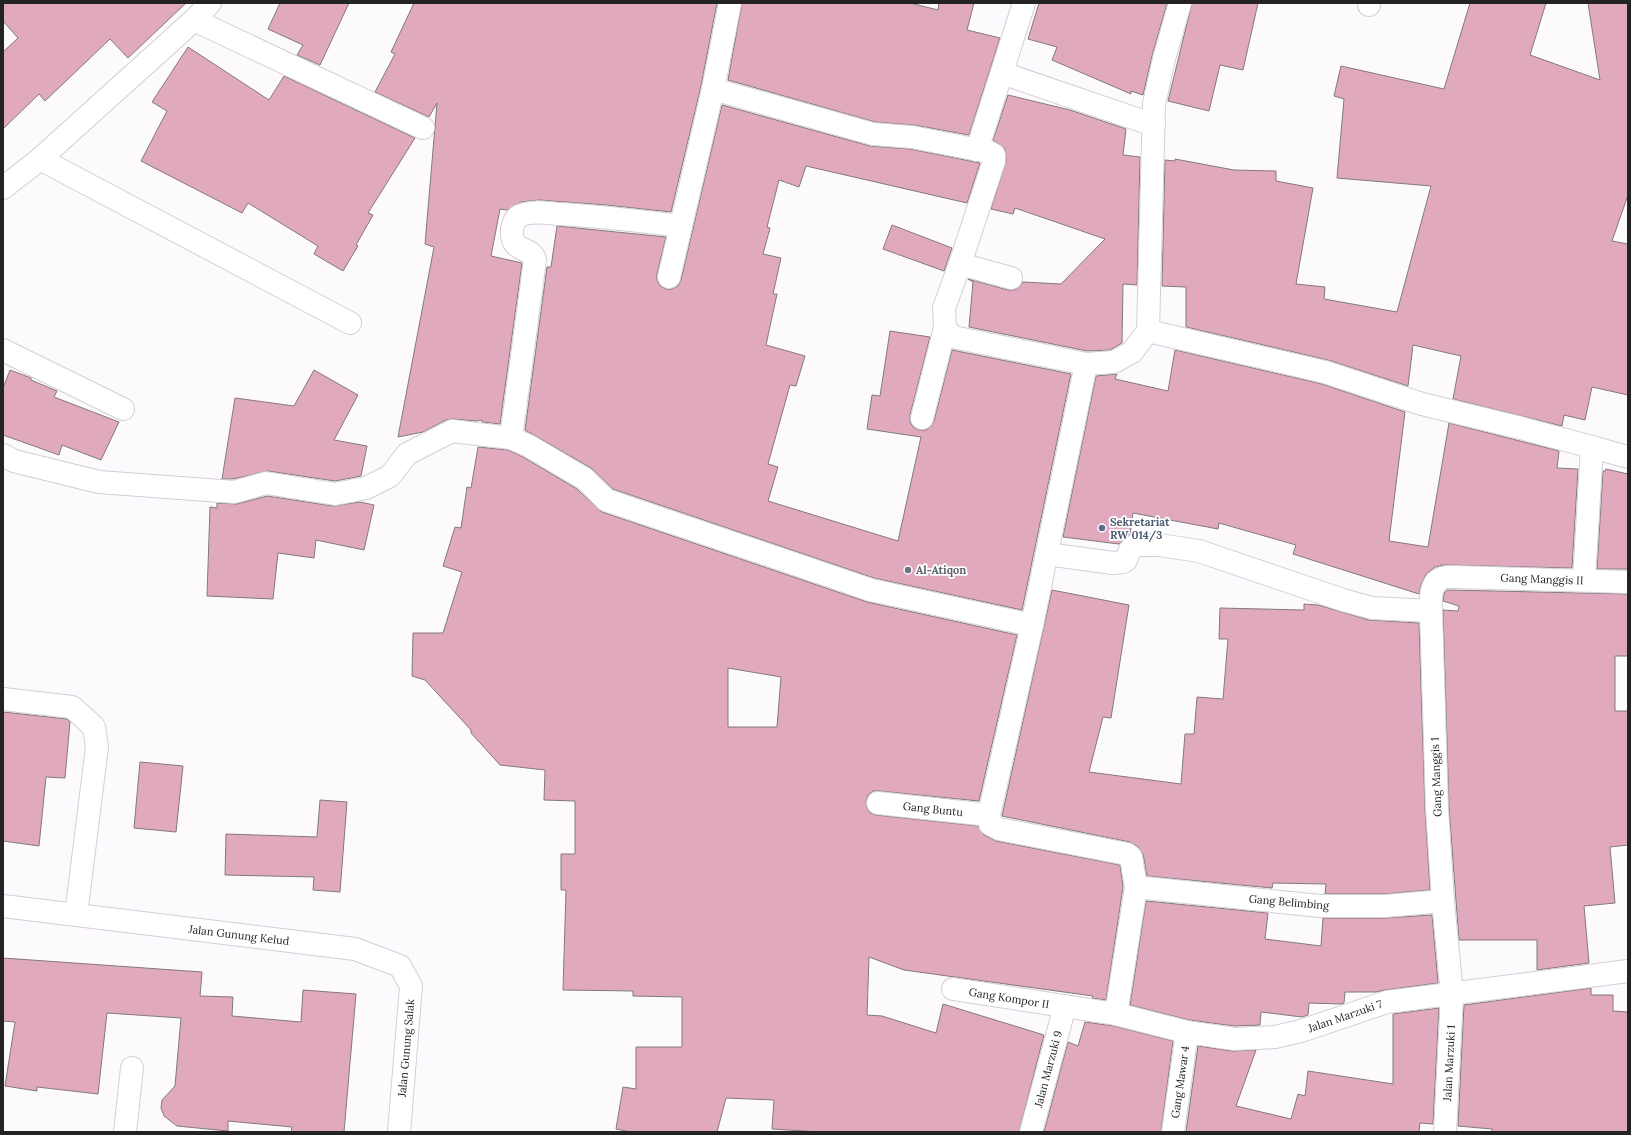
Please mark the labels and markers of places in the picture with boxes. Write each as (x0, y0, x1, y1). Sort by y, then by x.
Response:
place label: Sekretariat RW 014/3 (1110, 515, 1170, 543)
marker: Sekretariat RW 014/3 (1097, 523, 1107, 533)
place label: Al-Atiqon (916, 563, 966, 577)
marker: Al-Atiqon (903, 565, 913, 575)

